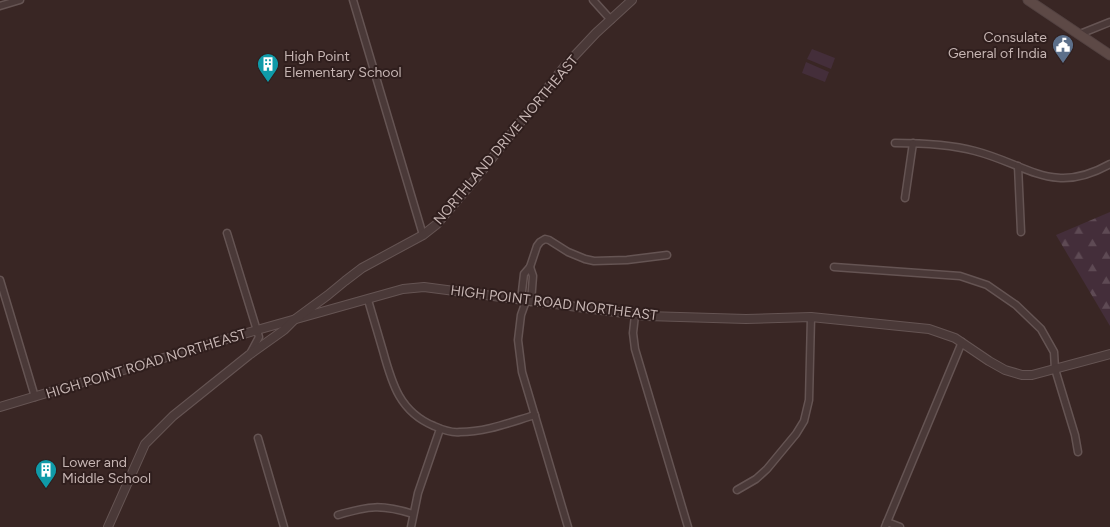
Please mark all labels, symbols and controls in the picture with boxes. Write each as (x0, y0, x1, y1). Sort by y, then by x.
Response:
place label: Consulate General of India (948, 29, 1047, 62)
public building icon: Consulate General of India (1051, 33, 1075, 64)
place label: High Point Elementary School (284, 48, 402, 81)
building icon: High Point Elementary School (256, 52, 280, 83)
street label: NORTHLAND DRIVE NORTHEAST (430, 52, 582, 228)
street label: HIGH POINT ROAD NORTHEAST (449, 282, 659, 324)
street label: HIGH POINT ROAD NORTHEAST (44, 325, 249, 403)
place label: Lower and Middle School (62, 454, 151, 487)
building icon: Lower and Middle School (34, 458, 58, 489)

